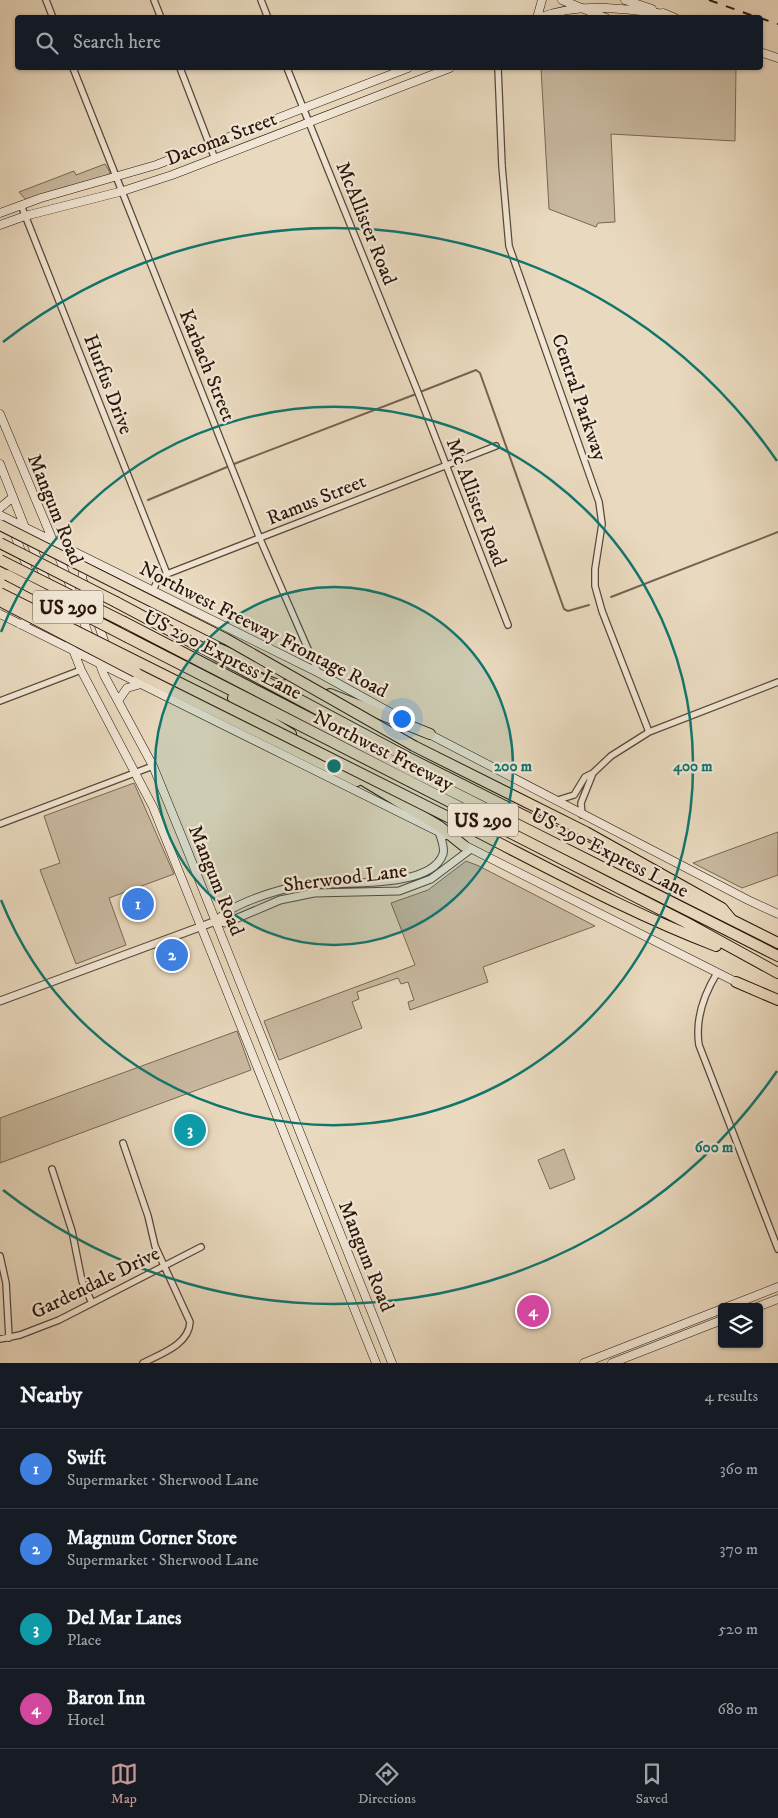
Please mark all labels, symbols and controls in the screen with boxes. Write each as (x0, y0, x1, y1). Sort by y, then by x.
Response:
search box (15, 15, 763, 70)
icon: search (33, 29, 61, 57)
text: Search here (73, 31, 161, 54)
street label: Dacoma Street (163, 107, 281, 172)
street label: McAllister Road (329, 158, 402, 289)
street label: Karbach Street (173, 306, 240, 425)
street label: Hurfus Drive (77, 331, 138, 438)
street label: Central Parkway (545, 331, 612, 465)
street label: Mc Allister Road (440, 435, 512, 570)
street label: Mangum Road (21, 450, 88, 569)
street label: Ramus Street (263, 469, 370, 532)
street label: Northwest Freeway Frontage Road (135, 557, 392, 704)
road number: US 290 (33, 590, 103, 624)
street label: US 290 Express Lane (139, 605, 306, 706)
street label: Northwest Freeway (309, 705, 458, 798)
your location (389, 706, 415, 732)
centre of rings (325, 757, 343, 775)
text: 200 m (494, 757, 533, 776)
text: 400 m (672, 757, 713, 776)
street label: US 290 Express Lane (526, 803, 693, 904)
road number: US 290 (448, 804, 518, 836)
street label: Mangum Road (182, 821, 249, 940)
street label: Sherwood Lane (282, 858, 409, 899)
pin: 1 (122, 885, 154, 923)
pin: 2 (156, 936, 188, 974)
pin: 3 (174, 1111, 206, 1149)
text: 600 m (695, 1138, 734, 1157)
street label: Mangum Road (332, 1197, 399, 1316)
street label: Gardendale Drive (27, 1241, 164, 1325)
pin: 4 (517, 1292, 549, 1330)
map controls (718, 1303, 763, 1348)
button: layers (718, 1303, 763, 1348)
text: Nearby (20, 1383, 82, 1409)
text: 4 results (705, 1386, 758, 1406)
text: Swift (67, 1447, 106, 1470)
text: 1 (33, 1459, 39, 1479)
text: 360 m (720, 1459, 758, 1479)
text: Supermarket · Sherwood Lane (67, 1470, 259, 1490)
text: Magnum Corner Store (67, 1527, 237, 1550)
text: 2 (32, 1539, 40, 1559)
text: 370 m (720, 1539, 758, 1559)
text: Supermarket · Sherwood Lane (67, 1550, 259, 1570)
text: Del Mar Lanes (67, 1607, 181, 1630)
text: 3 (33, 1619, 39, 1639)
text: 520 m (718, 1619, 758, 1639)
text: Place (67, 1630, 101, 1650)
text: Baron Inn (67, 1687, 145, 1710)
text: 4 (31, 1699, 41, 1719)
text: 680 m (718, 1699, 758, 1719)
text: Hotel (67, 1710, 105, 1730)
tab: Map (110, 1760, 138, 1808)
tab: Directions (358, 1760, 416, 1808)
tab: Saved (636, 1760, 668, 1808)

